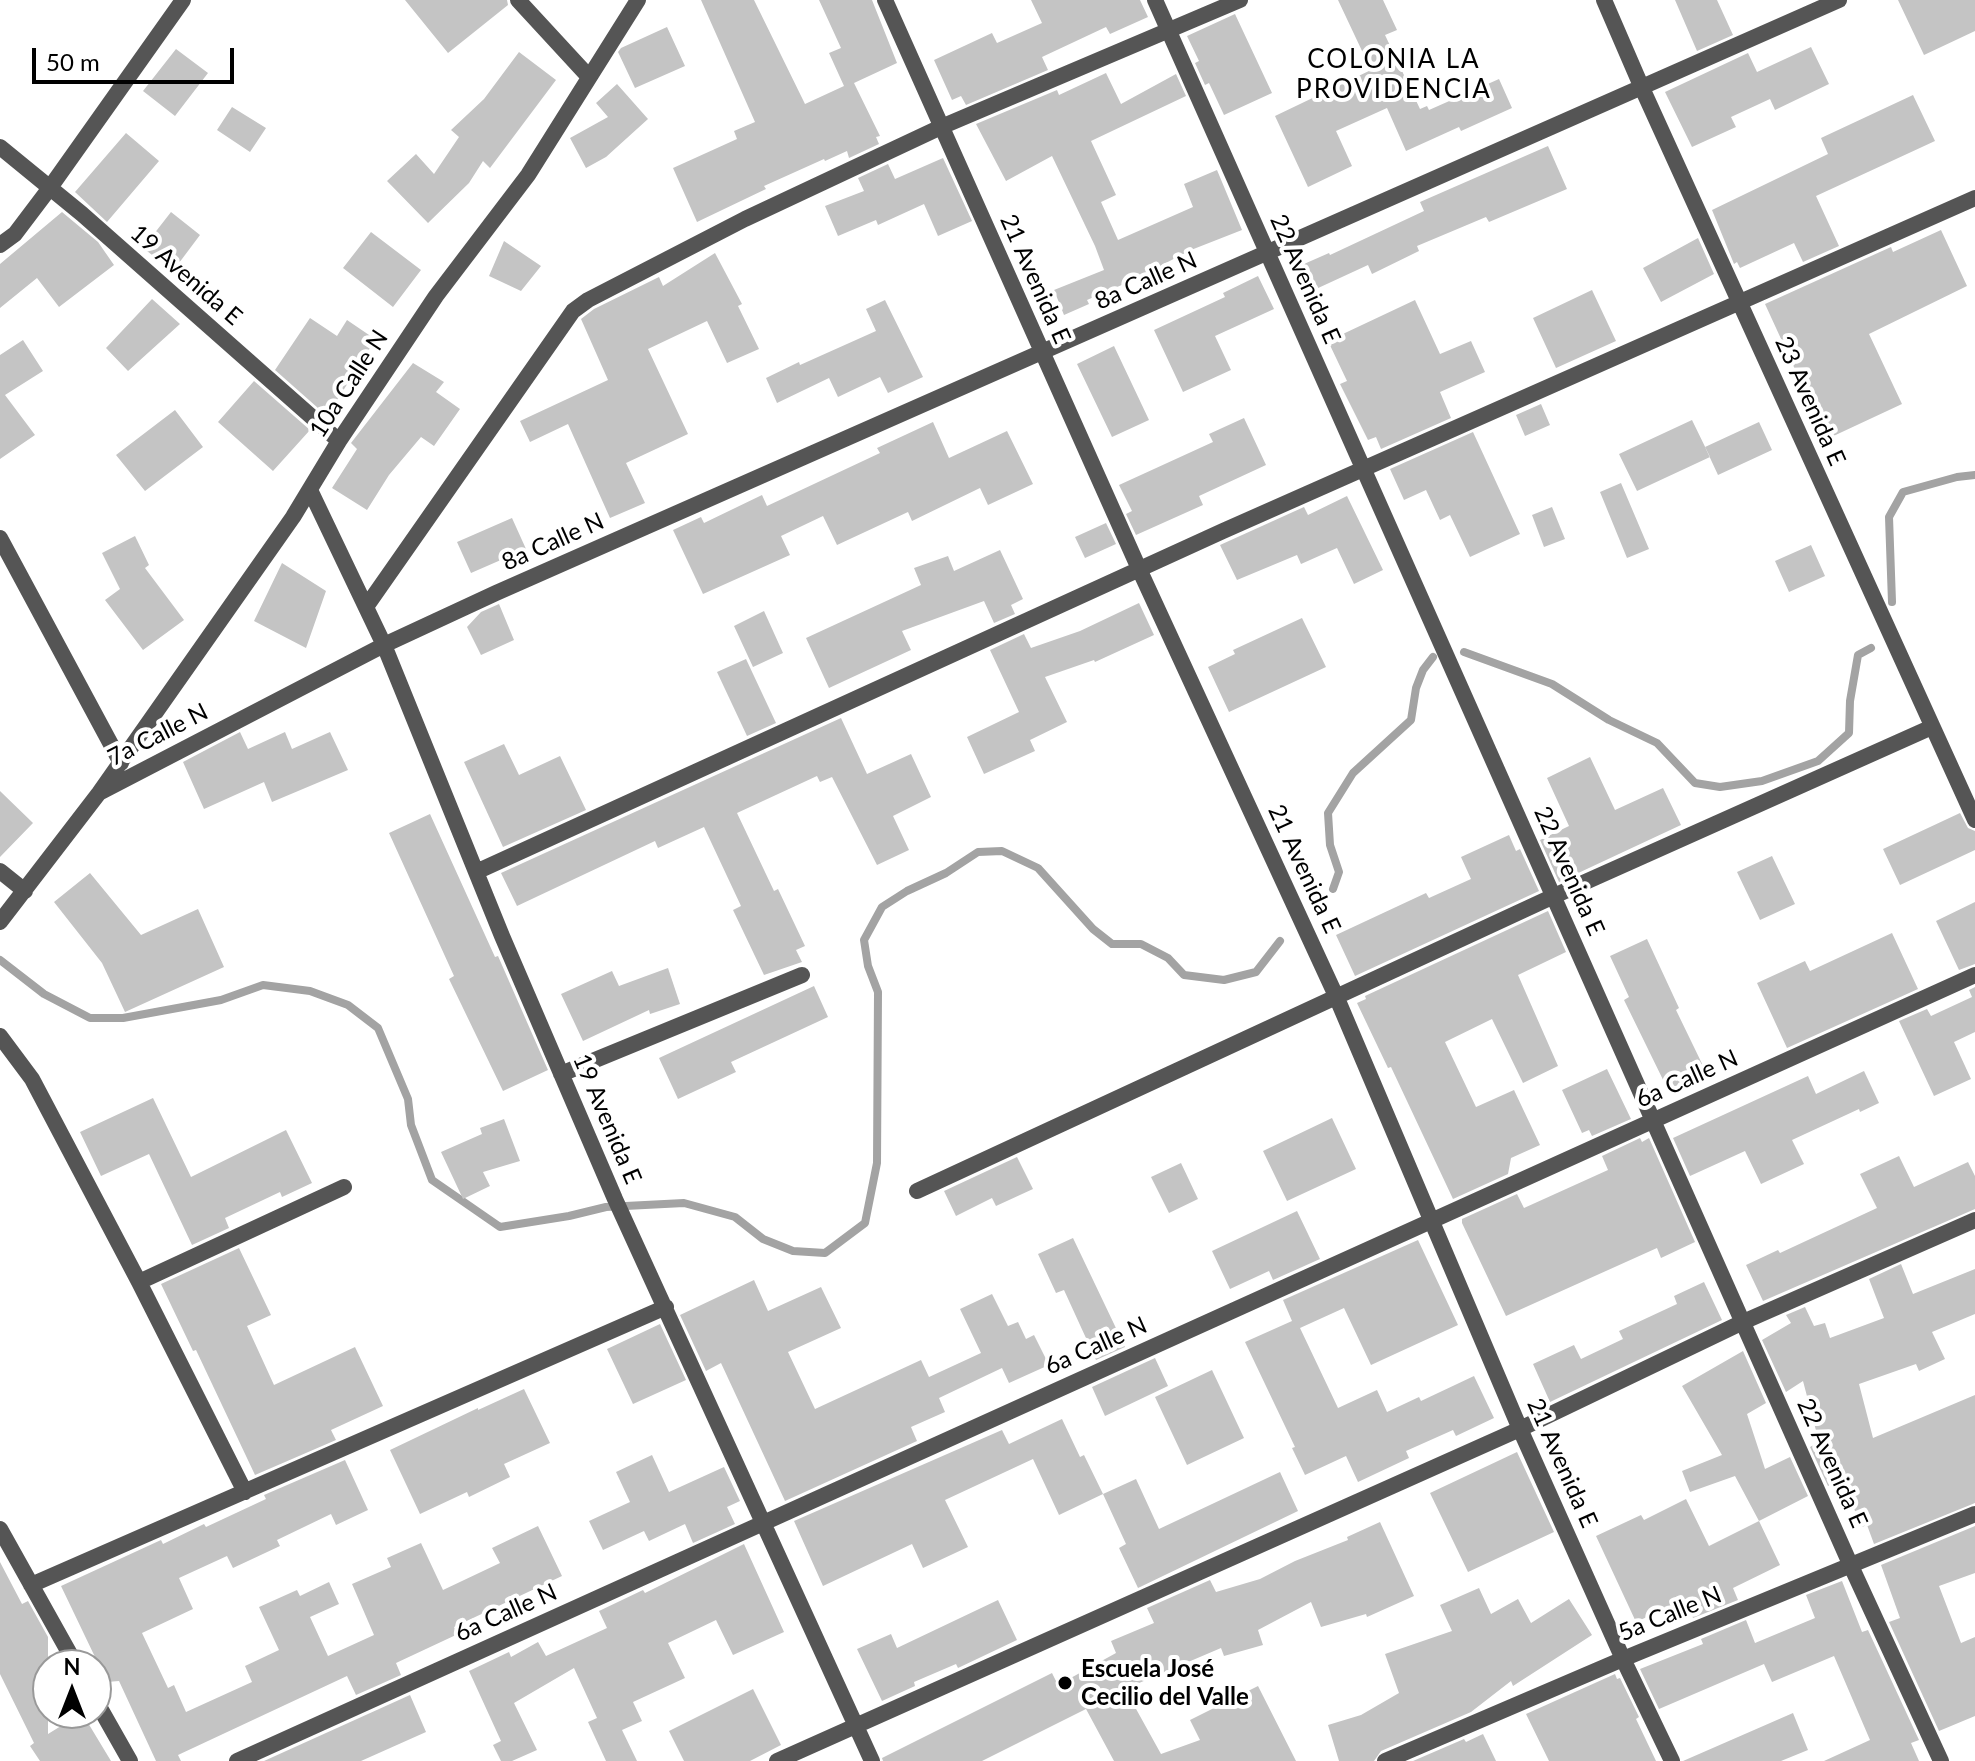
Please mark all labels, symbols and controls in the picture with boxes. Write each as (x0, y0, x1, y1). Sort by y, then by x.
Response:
scale bar (36, 32, 238, 82)
district label: COLONIA LA PROVIDENCIA (1296, 44, 1492, 106)
text: 50 m (46, 47, 100, 76)
street label: 21 Avenida E (994, 210, 1076, 348)
street label: 22 Avenida E (1264, 210, 1346, 348)
street label: 19 Avenida E (124, 219, 248, 331)
street label: 8a Calle N (1091, 246, 1201, 316)
street label: 10a Calle N (304, 325, 394, 443)
street label: 23 Avenida E (1769, 332, 1851, 470)
street label: 8a Calle N (498, 507, 608, 577)
street label: 7a Calle N (103, 698, 213, 772)
street label: 21 Avenida E (1262, 800, 1346, 938)
street label: 22 Avenida E (1528, 802, 1610, 940)
street label: 6a Calle N (1632, 1044, 1742, 1114)
street label: 19 Avenida E (567, 1050, 647, 1188)
street label: 6a Calle N (1041, 1311, 1151, 1381)
street label: 21 Avenida E (1521, 1394, 1603, 1532)
street label: 22 Avenida E (1791, 1394, 1873, 1532)
street label: 6a Calle N (451, 1578, 561, 1648)
street label: 5a Calle N (1614, 1580, 1726, 1648)
north arrow (32, 1649, 112, 1729)
text: N (64, 1653, 80, 1680)
place label: Escuela José Cecilio del Valle (1081, 1655, 1249, 1711)
marker: Escuela José Cecilio del Valle (1056, 1674, 1074, 1692)

